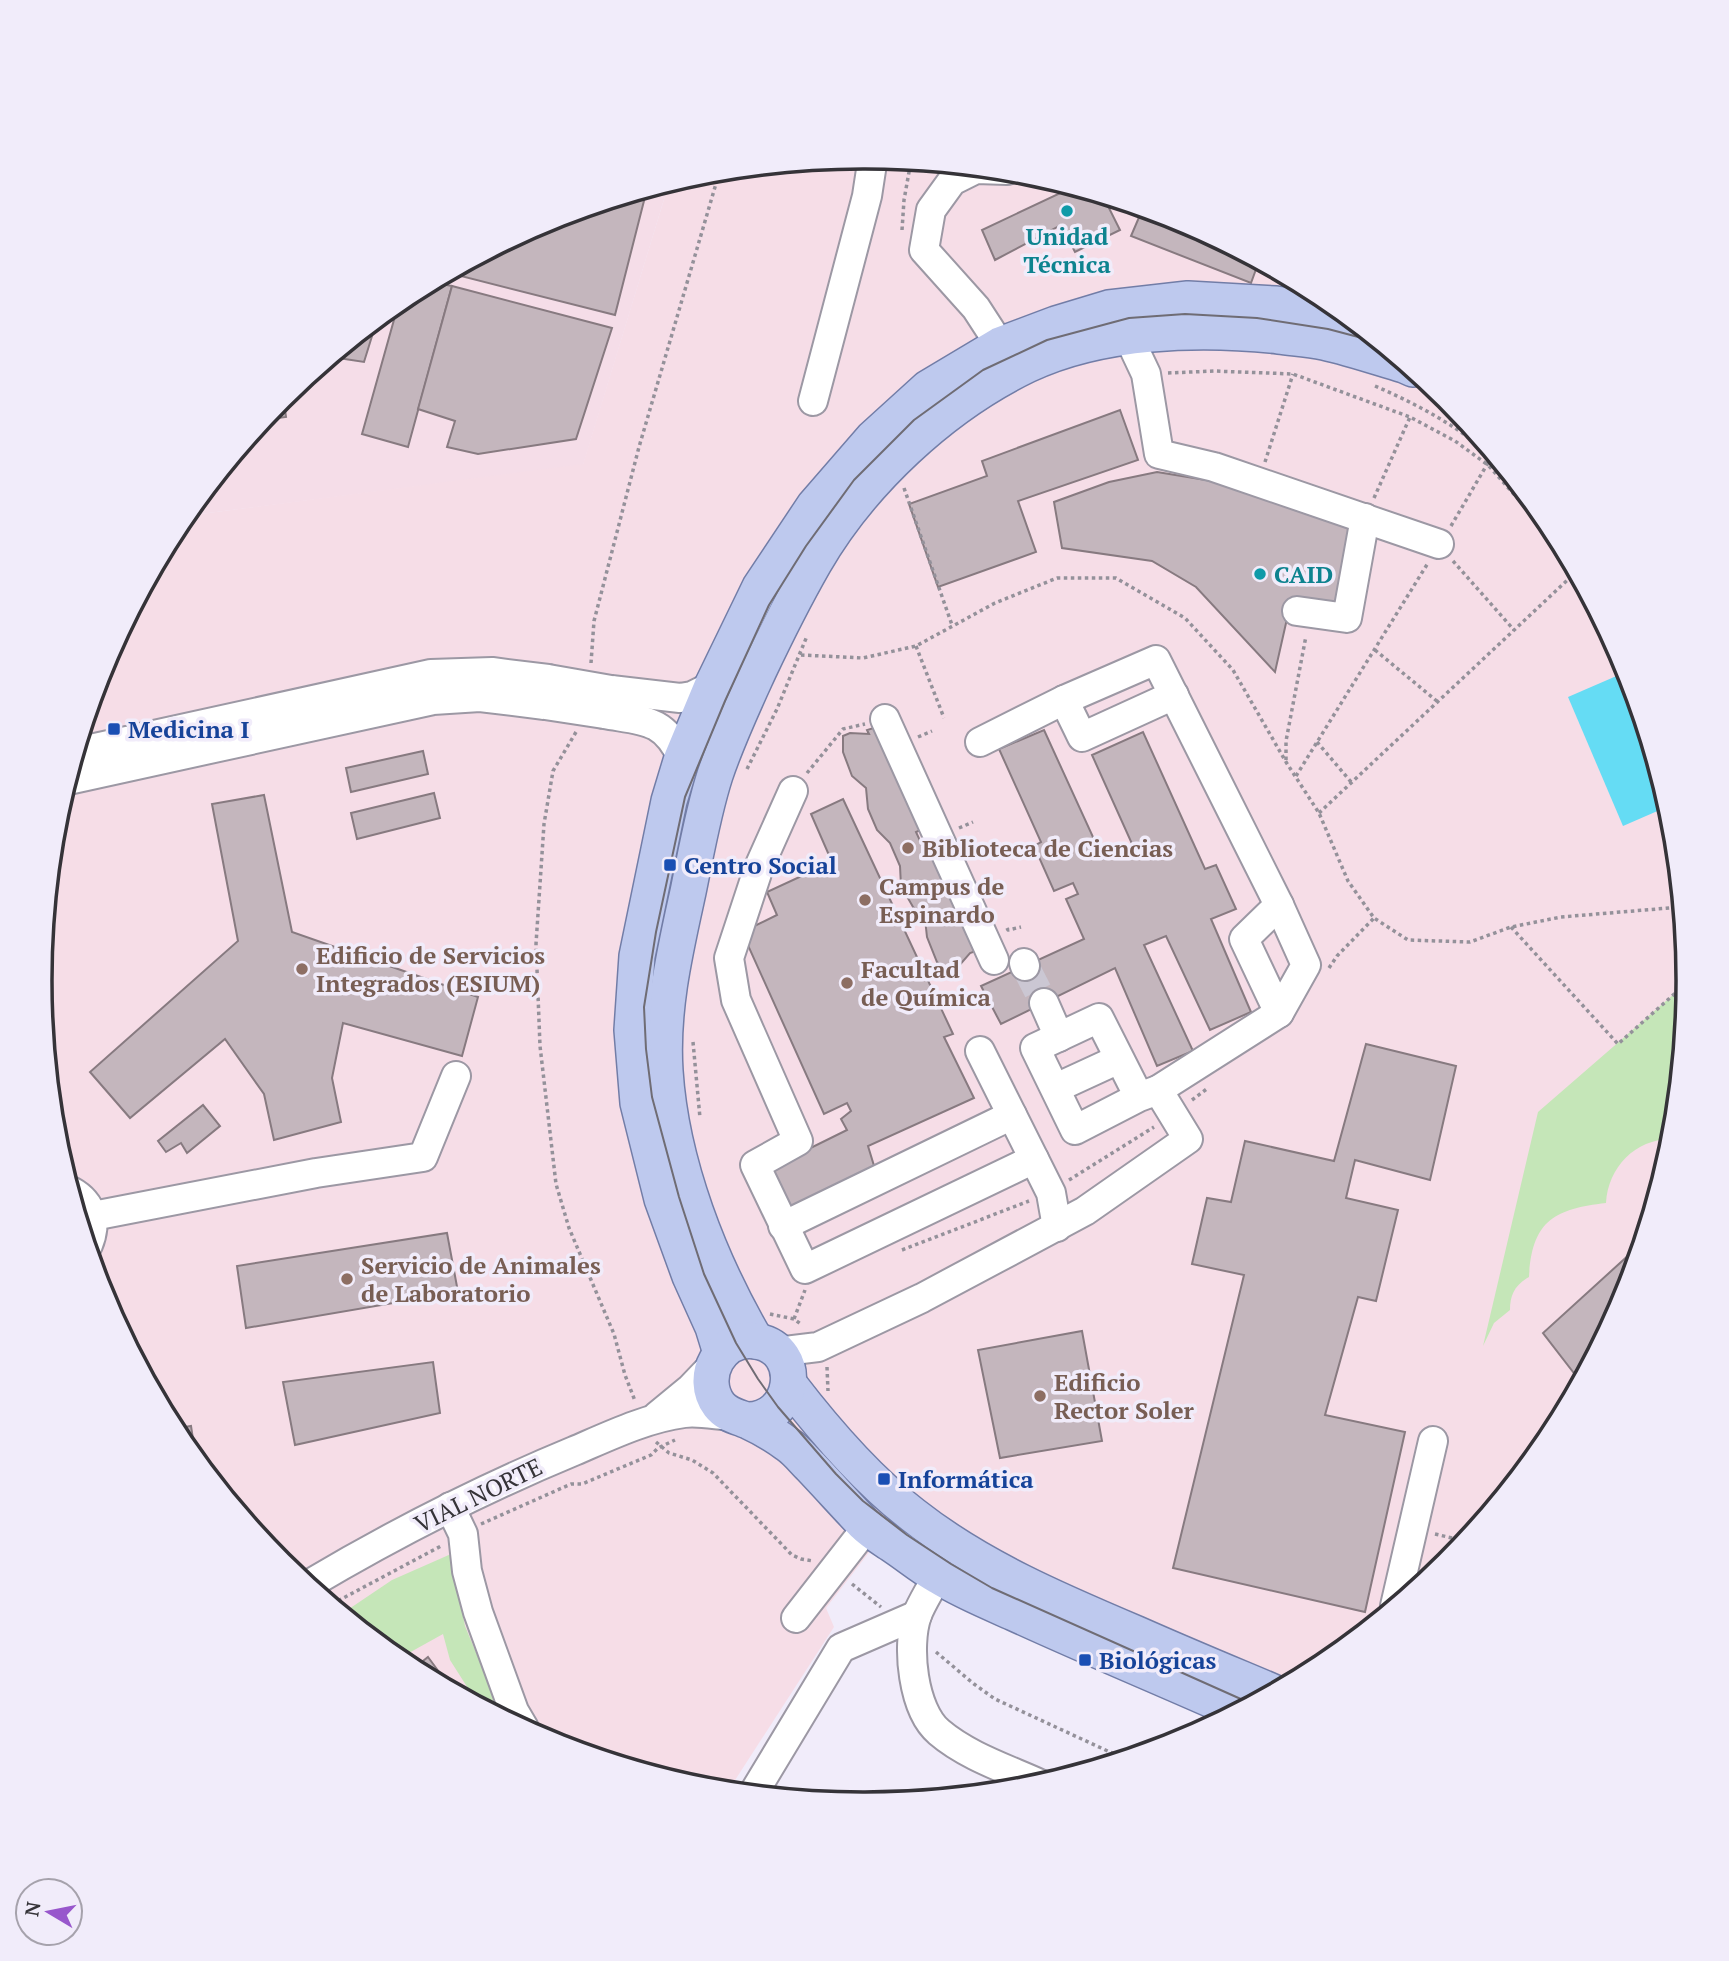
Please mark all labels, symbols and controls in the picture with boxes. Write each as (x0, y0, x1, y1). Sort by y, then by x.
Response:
marker: Unidad Técnica (1059, 203, 1075, 219)
place label: Unidad Técnica (1023, 220, 1111, 280)
place label: CAID (1274, 558, 1333, 590)
marker: CAID (1252, 566, 1268, 582)
place label: Medicina I (128, 713, 249, 745)
marker: Medicina I (106, 721, 122, 737)
place label: Biblioteca de Ciencias (922, 832, 1173, 864)
marker: Biblioteca de Ciencias (900, 840, 916, 856)
place label: Centro Social (684, 849, 837, 881)
marker: Centro Social (662, 857, 678, 873)
place label: Campus de Espinardo (879, 870, 1004, 930)
marker: Campus de Espinardo (857, 892, 873, 908)
place label: Edificio de Servicios Integrados (ESIUM) (316, 939, 545, 999)
place label: Facultad de Química (861, 953, 991, 1013)
marker: Edificio de Servicios Integrados (ESIUM) (294, 961, 310, 977)
marker: Facultad de Química (839, 975, 855, 991)
place label: Servicio de Animales de Laboratorio (361, 1249, 601, 1309)
marker: Servicio de Animales de Laboratorio (339, 1271, 355, 1287)
place label: Edificio Rector Soler (1054, 1366, 1195, 1426)
marker: Edificio Rector Soler (1032, 1388, 1048, 1404)
street label: VIAL NORTE (409, 1450, 547, 1540)
place label: Informática (898, 1463, 1034, 1495)
marker: Informática (876, 1471, 892, 1487)
place label: Biológicas (1099, 1644, 1217, 1676)
marker: Biológicas (1077, 1652, 1093, 1668)
north arrow (14, 1877, 84, 1947)
text: N (18, 1899, 45, 1918)

